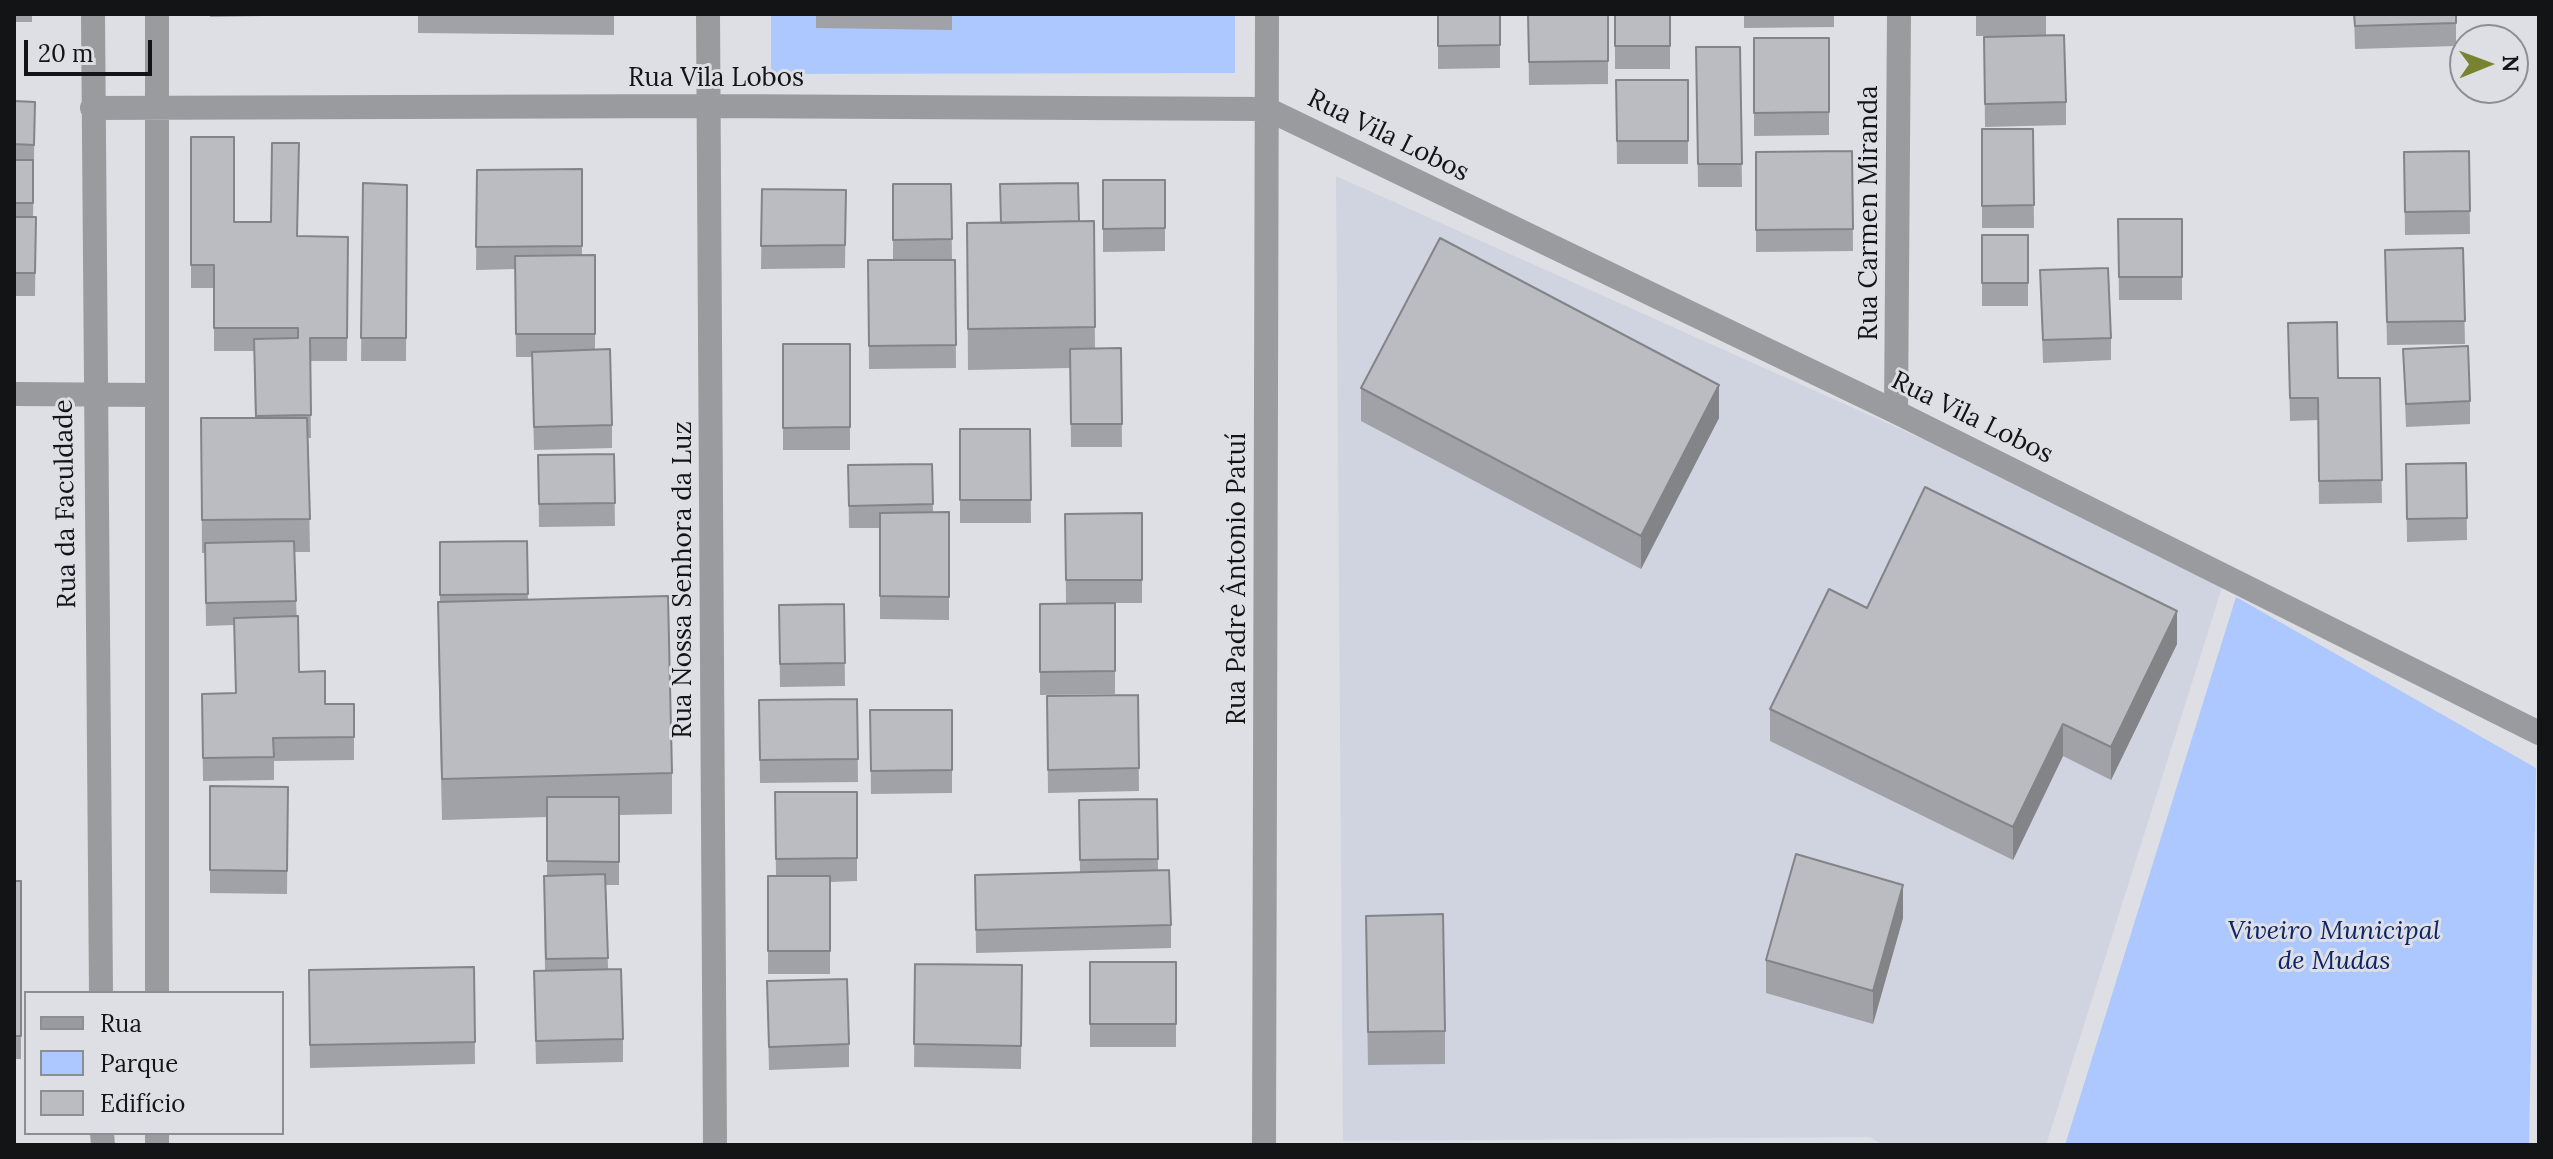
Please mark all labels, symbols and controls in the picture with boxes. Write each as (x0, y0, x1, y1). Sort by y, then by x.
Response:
scale bar (28, 24, 156, 74)
north arrow (2449, 24, 2529, 104)
text: 20 m (38, 38, 94, 69)
text: N (2497, 55, 2525, 72)
street label: Rua Vila Lobos (628, 63, 804, 95)
street label: Rua Vila Lobos (1302, 83, 1474, 189)
street label: Rua Carmen Miranda (1854, 85, 1886, 341)
street label: Rua Vila Lobos (1886, 365, 2058, 471)
street label: Rua da Faculdade (49, 399, 83, 609)
street label: Rua Nossa Senhora da Luz (668, 421, 700, 739)
street label: Rua Padre Ântonio Patuí (1222, 433, 1254, 725)
park label: Viveiro Municipal de Mudas (2228, 916, 2440, 978)
legend (24, 991, 284, 1135)
text: Rua (100, 1008, 142, 1039)
text: Parque (100, 1048, 178, 1079)
text: Edifício (100, 1088, 185, 1119)

